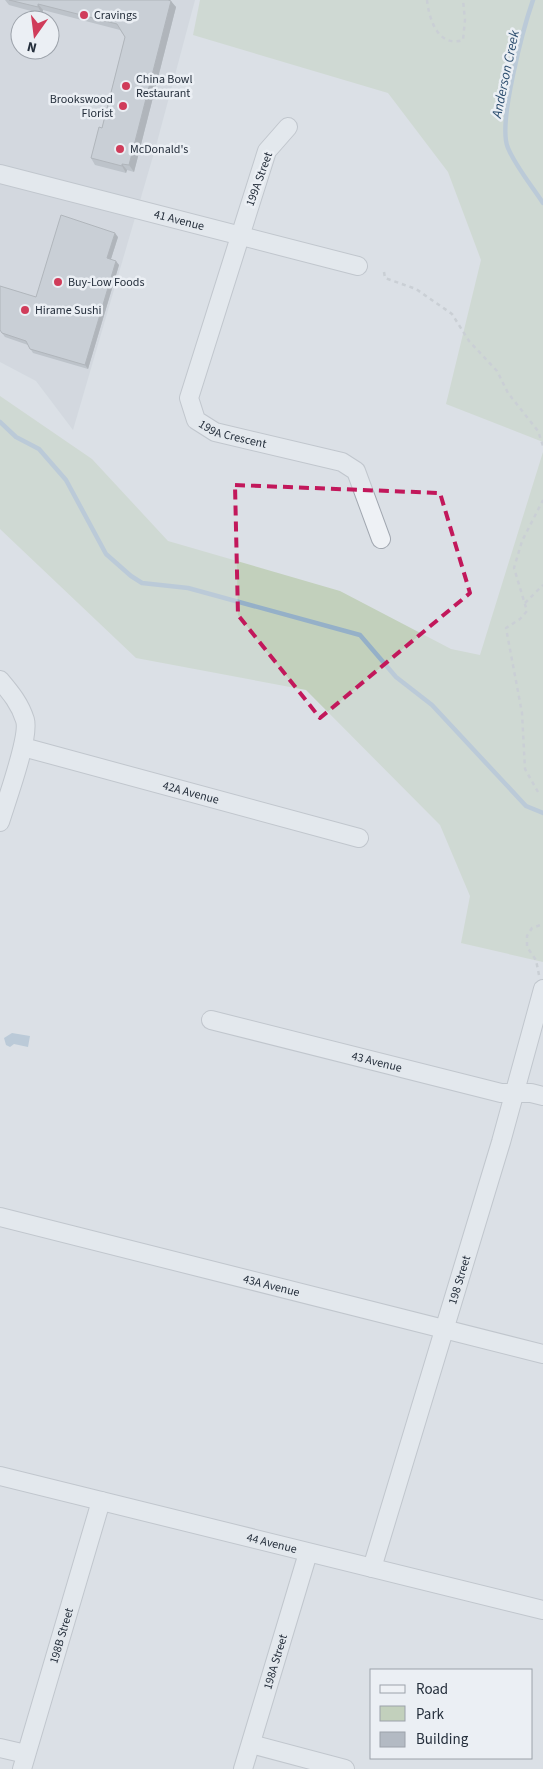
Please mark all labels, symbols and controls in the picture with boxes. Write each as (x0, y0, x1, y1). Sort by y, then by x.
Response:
place label: Cravings (94, 7, 137, 24)
marker: Cravings (78, 9, 90, 21)
north arrow (10, 10, 60, 60)
water label: Anderson Creek (487, 28, 525, 121)
text: N (25, 36, 39, 57)
place label: China Bowl Restaurant (136, 71, 193, 102)
marker: China Bowl Restaurant (120, 80, 132, 92)
place label: Brookswood Florist (50, 91, 113, 122)
marker: Brookswood Florist (117, 100, 129, 112)
place label: McDonald's (130, 141, 188, 158)
marker: McDonald's (114, 143, 126, 155)
street label: 199A Street (242, 150, 277, 209)
street label: 41 Avenue (152, 206, 206, 235)
place label: Buy-Low Foods (68, 274, 145, 291)
marker: Buy-Low Foods (52, 276, 64, 288)
place label: Hirame Sushi (35, 302, 101, 319)
marker: Hirame Sushi (19, 304, 31, 316)
street label: 199A Crescent (195, 416, 268, 453)
street label: 42A Avenue (161, 777, 221, 809)
street label: 43 Avenue (350, 1048, 404, 1077)
street label: 198 Street (444, 1253, 475, 1307)
street label: 43A Avenue (241, 1271, 302, 1301)
street label: 44 Avenue (245, 1529, 299, 1558)
street label: 198B Street (46, 1606, 78, 1666)
street label: 198A Street (259, 1632, 292, 1692)
legend (370, 1669, 533, 1759)
text: Road (416, 1679, 448, 1700)
text: Park (416, 1704, 445, 1725)
text: Building (416, 1729, 469, 1750)

